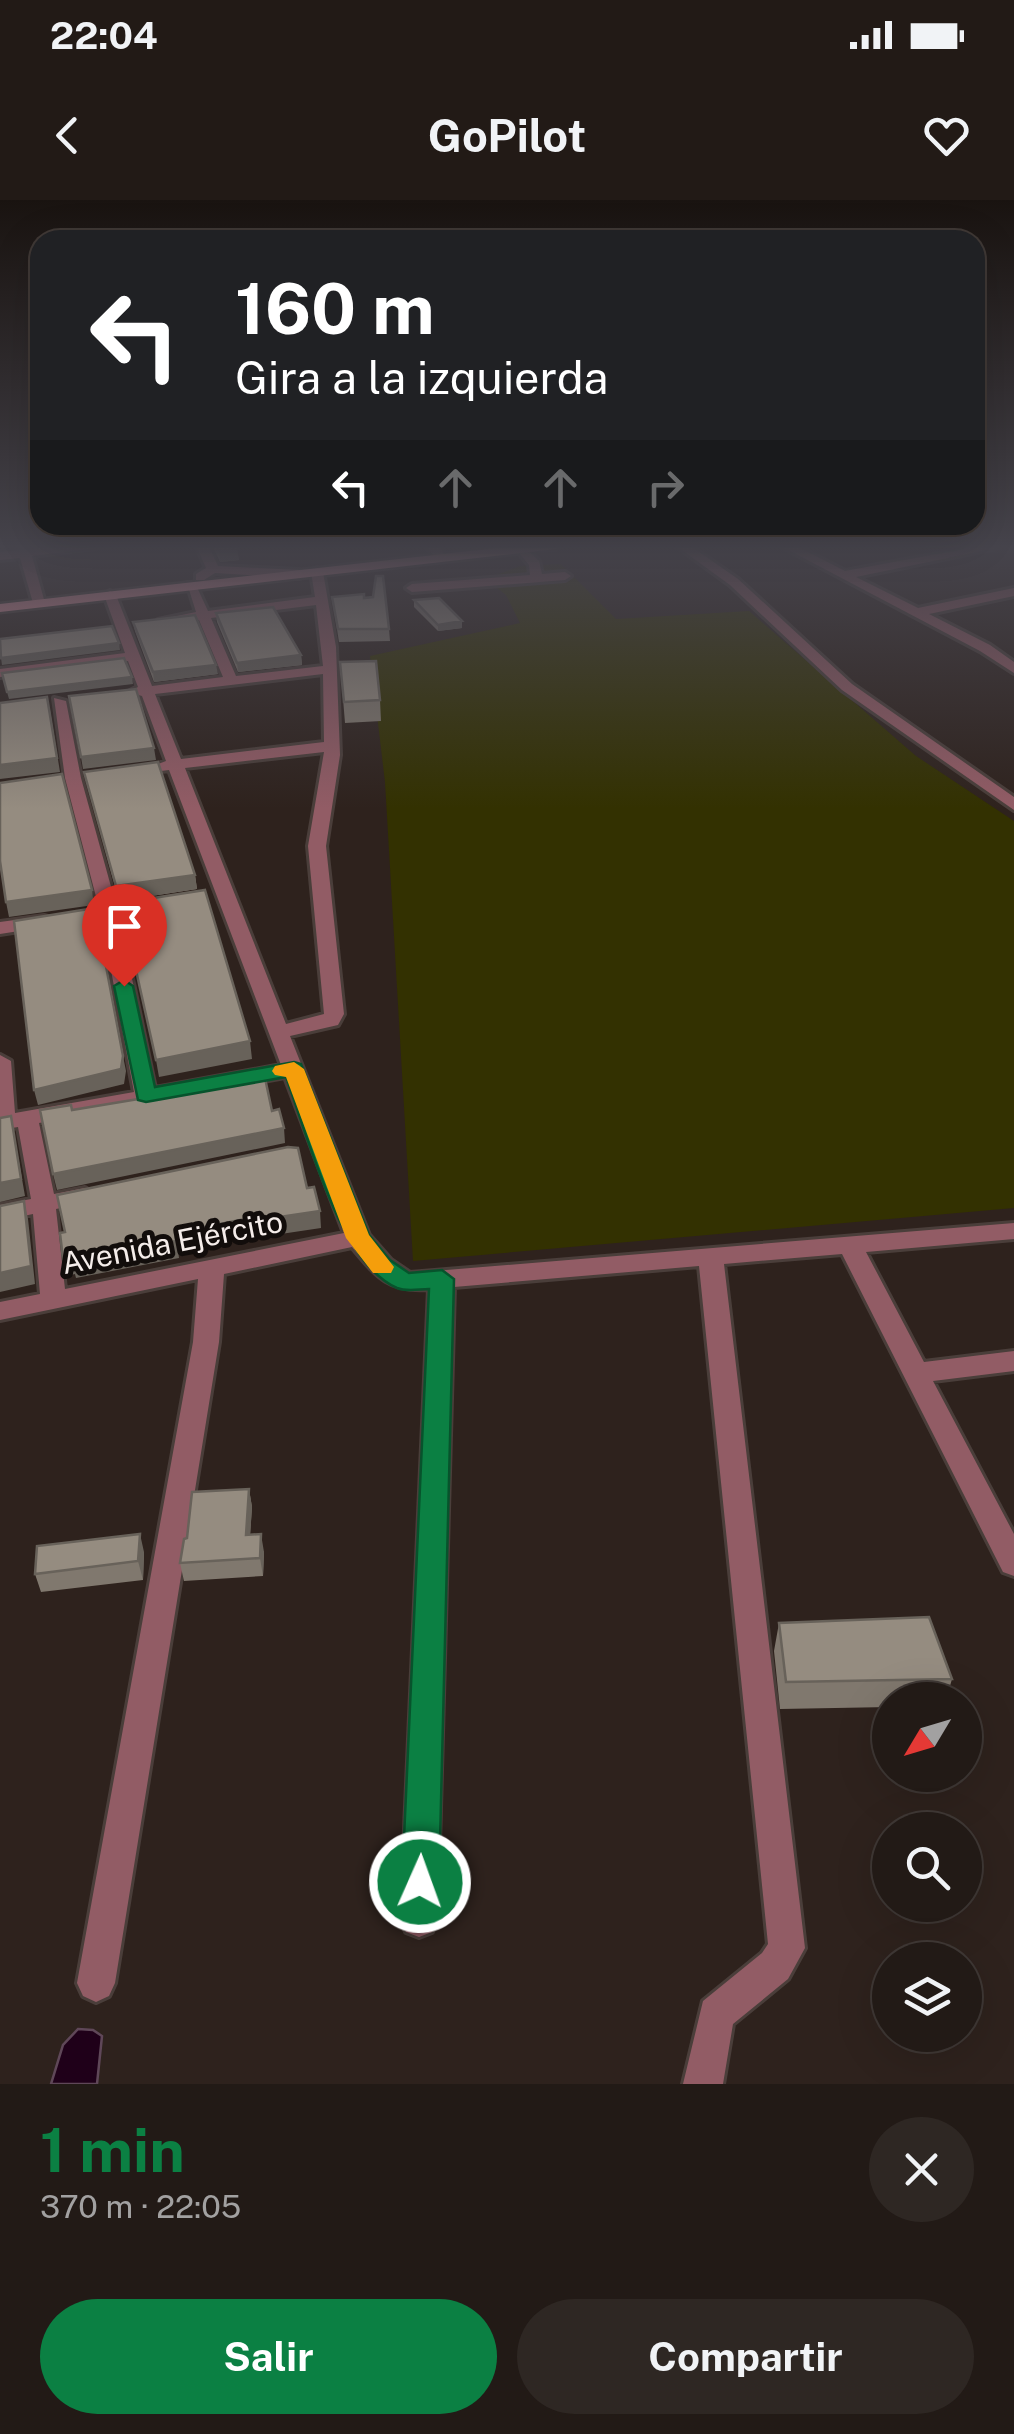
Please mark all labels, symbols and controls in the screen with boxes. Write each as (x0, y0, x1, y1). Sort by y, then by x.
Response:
text: 22:04 (50, 13, 158, 58)
icon: back (40, 108, 95, 163)
icon: heart (919, 108, 974, 163)
text: GoPilot (428, 109, 586, 162)
text: 160 m (235, 267, 435, 350)
icon: left (70, 270, 200, 400)
text: Gira a la izquierda (235, 351, 608, 404)
icon: left (323, 460, 378, 515)
icon: ahead (428, 460, 483, 515)
icon: ahead (533, 460, 588, 515)
icon: right (638, 460, 693, 515)
pin (82, 884, 167, 987)
icon: arrive (97, 899, 152, 954)
street label: Avenida Ejército (58, 1203, 286, 1281)
north arrow (872, 1682, 982, 1792)
map controls (872, 1682, 982, 2052)
button: search (872, 1812, 982, 1922)
position arrow (368, 1830, 472, 1934)
button: layers (872, 1942, 982, 2052)
text: 1 min (40, 2115, 185, 2186)
button: close (869, 2117, 974, 2222)
text: 370 m · 22:05 (40, 2188, 241, 2225)
button: Salir (40, 2299, 497, 2414)
button: Compartir (517, 2299, 974, 2414)

